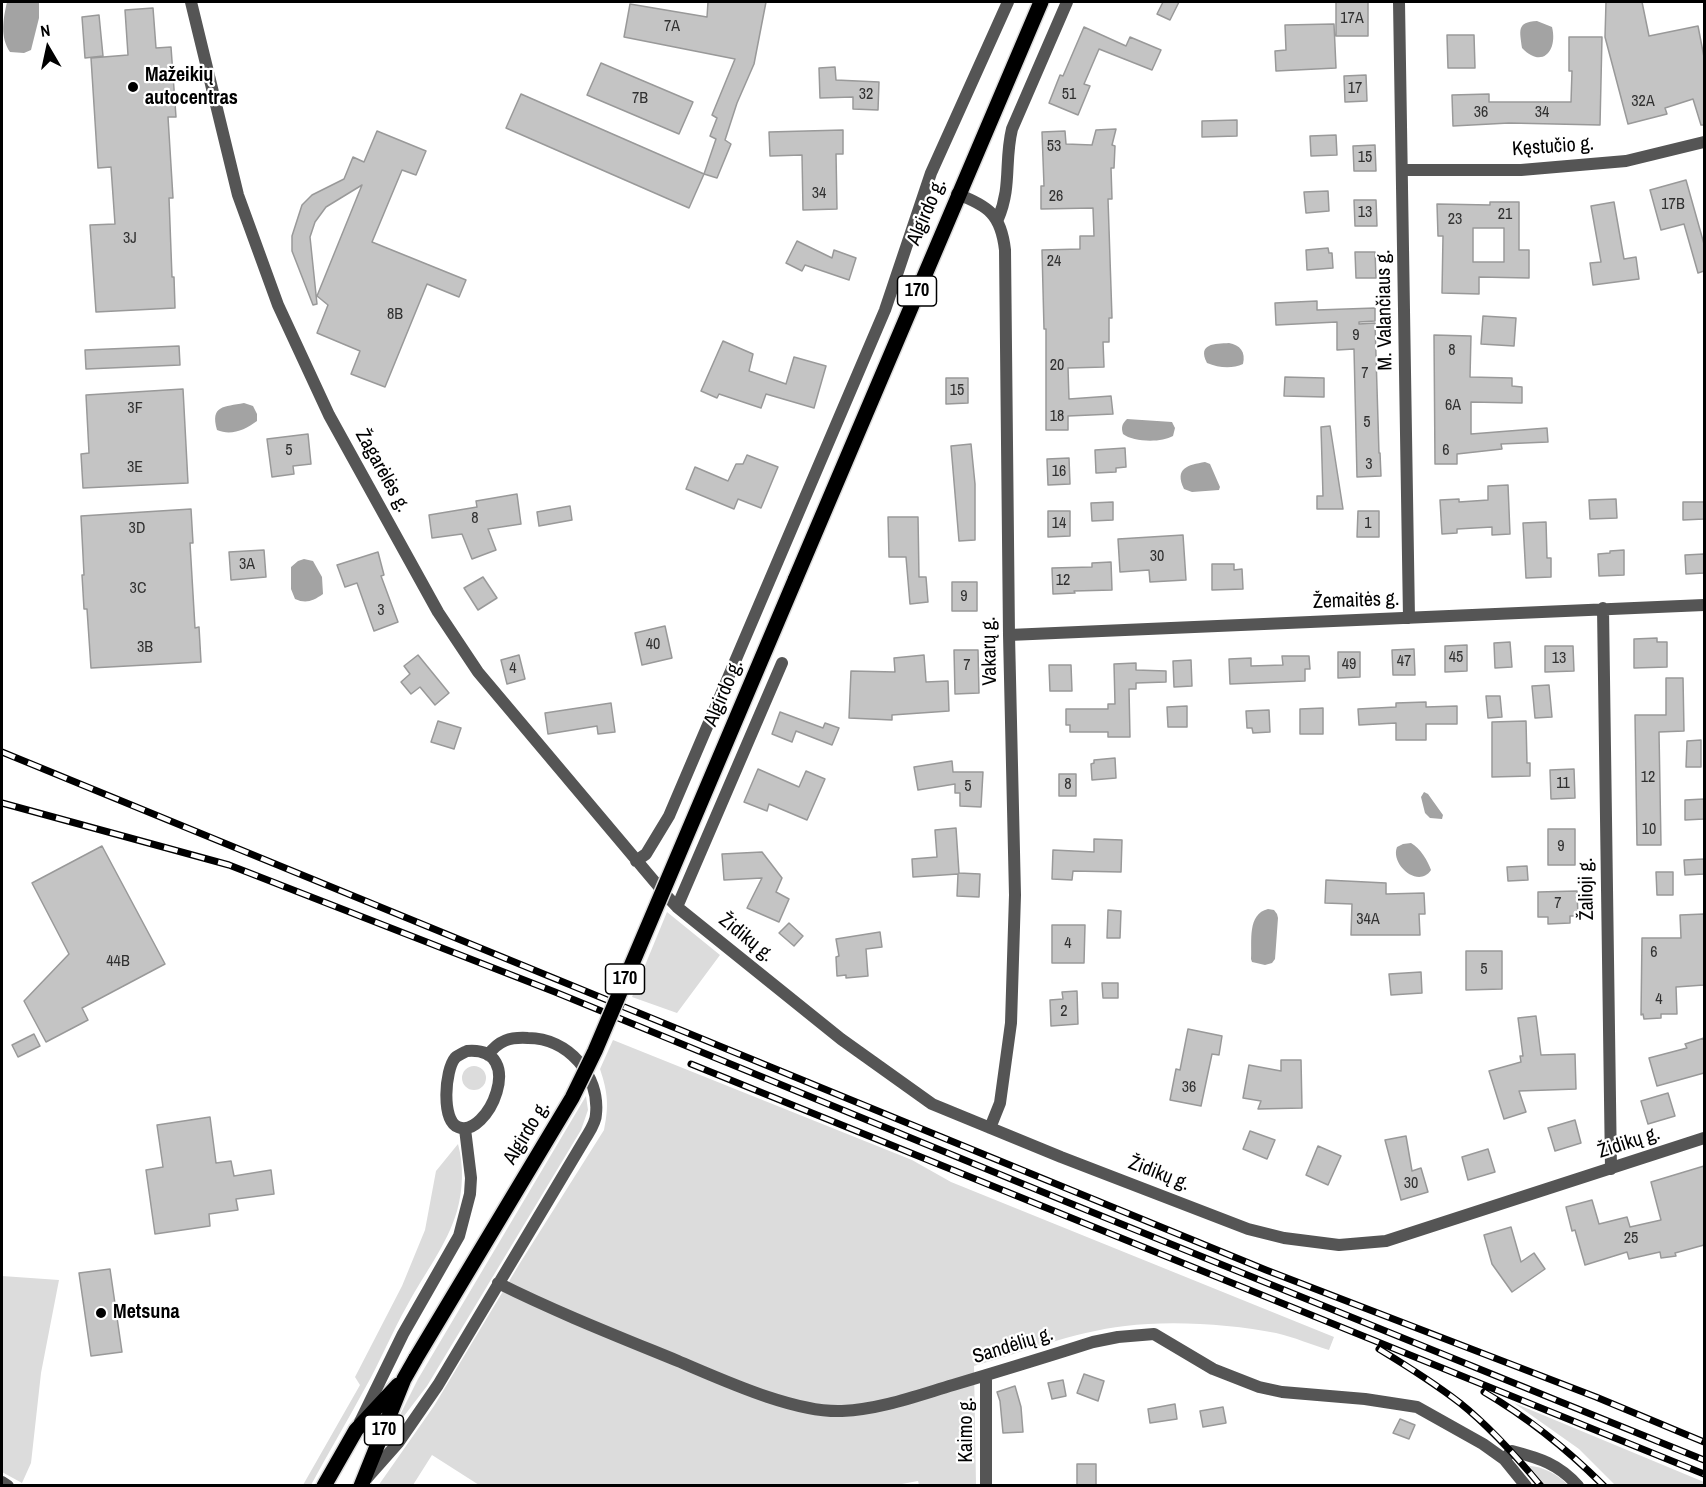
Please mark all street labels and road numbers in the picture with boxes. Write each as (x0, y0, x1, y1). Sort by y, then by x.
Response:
street label: Kęstučio g. (1511, 132, 1595, 162)
street label: Algirdo g. (902, 175, 952, 249)
street label: M. Valančiaus g. (1372, 249, 1398, 371)
road number: 170 (898, 276, 936, 306)
street label: Žagarėlės g. (349, 425, 415, 517)
street label: Žemaitės g. (1312, 587, 1400, 615)
street label: Vakarų g. (977, 616, 1003, 686)
street label: Algirdo g. (699, 656, 749, 730)
street label: Žalioji g. (1574, 857, 1600, 921)
street label: Židikų g. (714, 909, 778, 967)
road number: 170 (606, 964, 644, 994)
street label: Algirdo g. (499, 1097, 555, 1169)
street label: Židikų g. (1595, 1122, 1663, 1164)
street label: Židikų g. (1125, 1151, 1193, 1197)
street label: Sandėlių g. (970, 1322, 1056, 1370)
street label: Kaimo g. (955, 1397, 979, 1463)
road number: 170 (364, 1415, 404, 1445)

